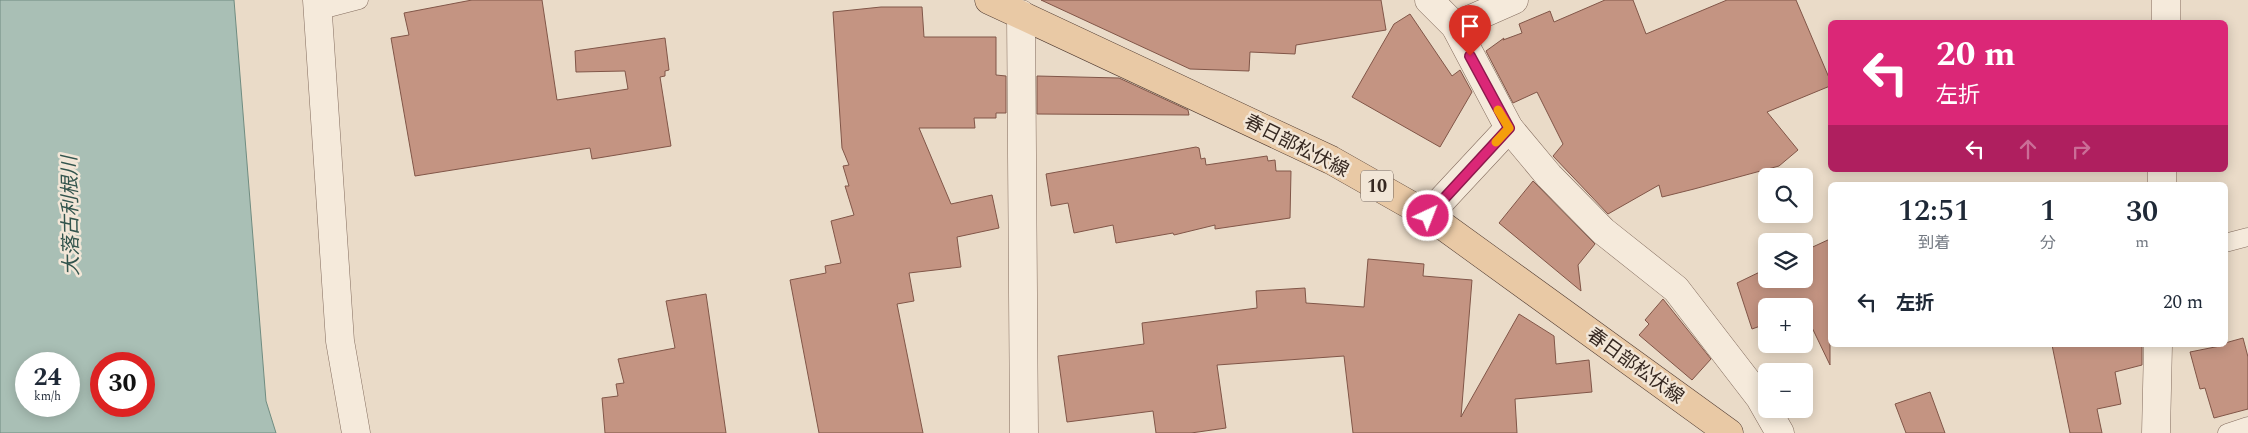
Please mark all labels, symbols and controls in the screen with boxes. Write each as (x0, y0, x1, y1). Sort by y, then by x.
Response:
pin (1449, 5, 1491, 56)
icon: arrive (1456, 12, 1484, 40)
text: 20 m (1936, 28, 2016, 81)
icon: left (1853, 40, 1918, 105)
text: 左折 (1936, 79, 1980, 112)
street label: 春日部松伏線 (1239, 108, 1354, 185)
icon: left (1961, 135, 1989, 163)
icon: ahead (2014, 135, 2042, 163)
icon: right (2067, 135, 2095, 163)
water label: 大落古利根川 (55, 154, 87, 276)
map controls (1758, 168, 1813, 418)
button: search (1758, 168, 1813, 223)
road number: 10 (1361, 170, 1393, 202)
text: 12:51 (1898, 188, 1970, 234)
text: 1 (2040, 188, 2056, 234)
position arrow (1401, 189, 1453, 241)
text: 30 (2126, 189, 2158, 235)
text: m (2135, 230, 2149, 254)
text: 到着 (1918, 231, 1950, 255)
text: 分 (2040, 231, 2056, 255)
button: layers (1758, 233, 1813, 288)
icon: left (1853, 288, 1881, 316)
text: 20 m (2163, 288, 2203, 317)
text: 左折 (1896, 289, 1934, 318)
button: + (1758, 298, 1813, 353)
street label: 春日部松伏線 (1580, 321, 1690, 411)
speed limit sign: 30 (90, 352, 155, 417)
text: 24 (33, 359, 62, 397)
button: − (1758, 363, 1813, 418)
text: km/h (34, 387, 61, 406)

